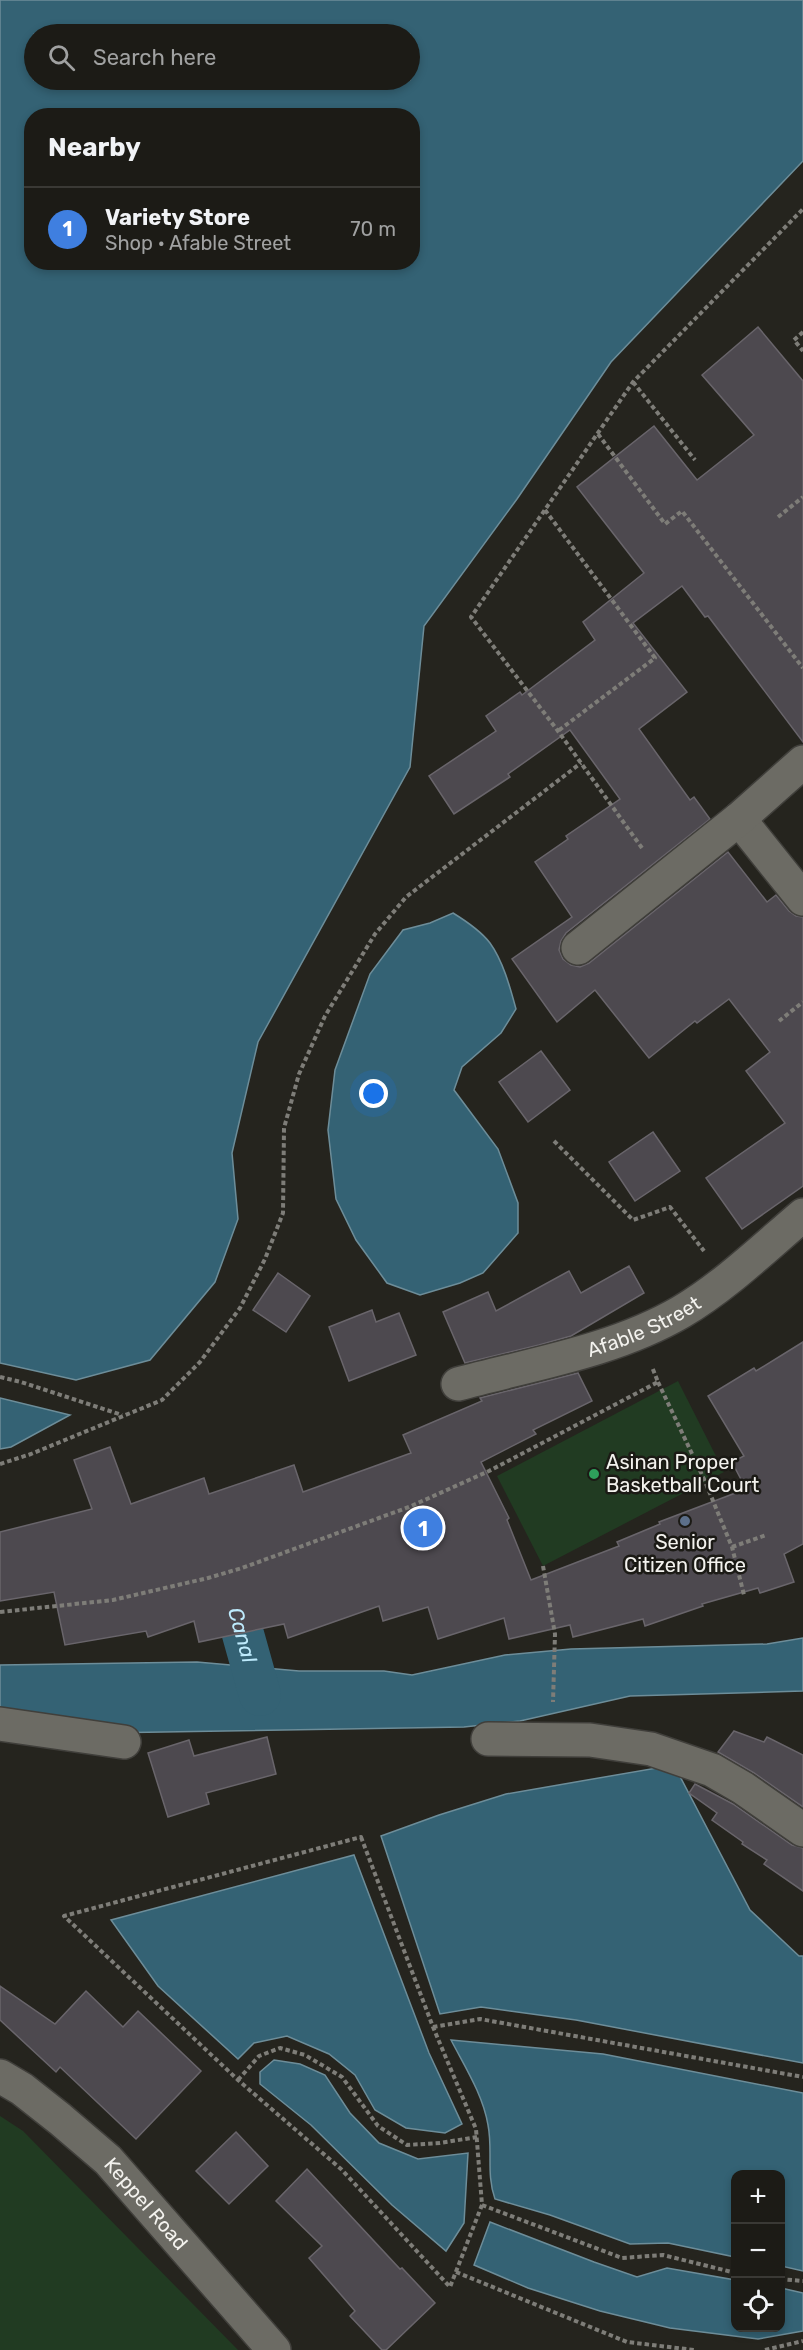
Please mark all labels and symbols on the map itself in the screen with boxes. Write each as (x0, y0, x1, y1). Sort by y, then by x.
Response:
your location (359, 1079, 388, 1108)
street label: Afable Street (584, 1291, 706, 1362)
place label: Asinan Proper Basketball Court (606, 1450, 759, 1497)
marker: Asinan Proper Basketball Court (587, 1467, 601, 1481)
pin: 1 (404, 1506, 442, 1550)
marker: Senior Citizen Office (678, 1514, 692, 1528)
place label: Senior Citizen Office (624, 1530, 746, 1577)
water label: Canal (224, 1604, 263, 1666)
street label: Keppel Road (99, 2152, 193, 2255)

